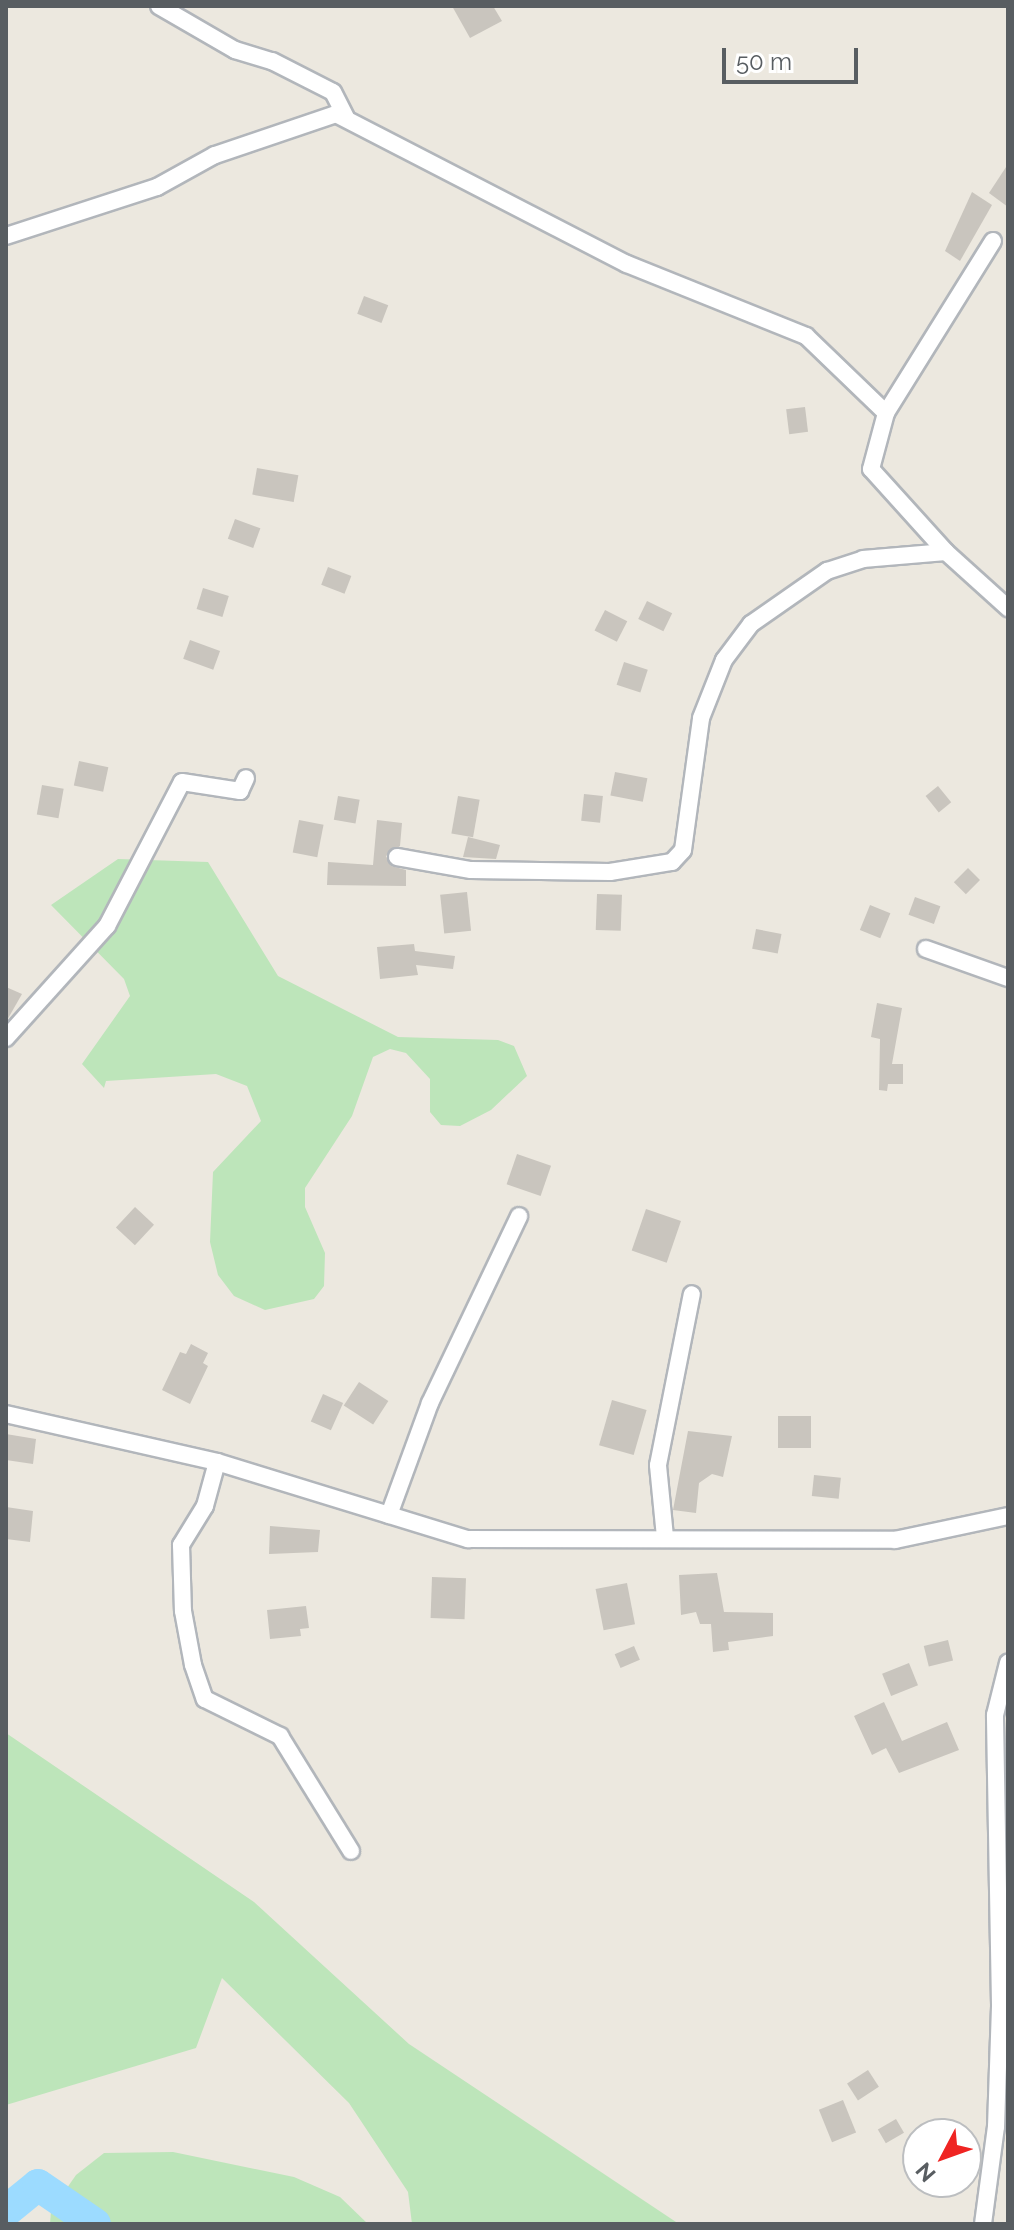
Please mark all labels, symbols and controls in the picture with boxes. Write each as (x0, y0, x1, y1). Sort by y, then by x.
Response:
scale bar (726, 32, 862, 82)
text: 50 m (736, 47, 792, 76)
north arrow (902, 2118, 982, 2198)
text: N (910, 2158, 941, 2187)

